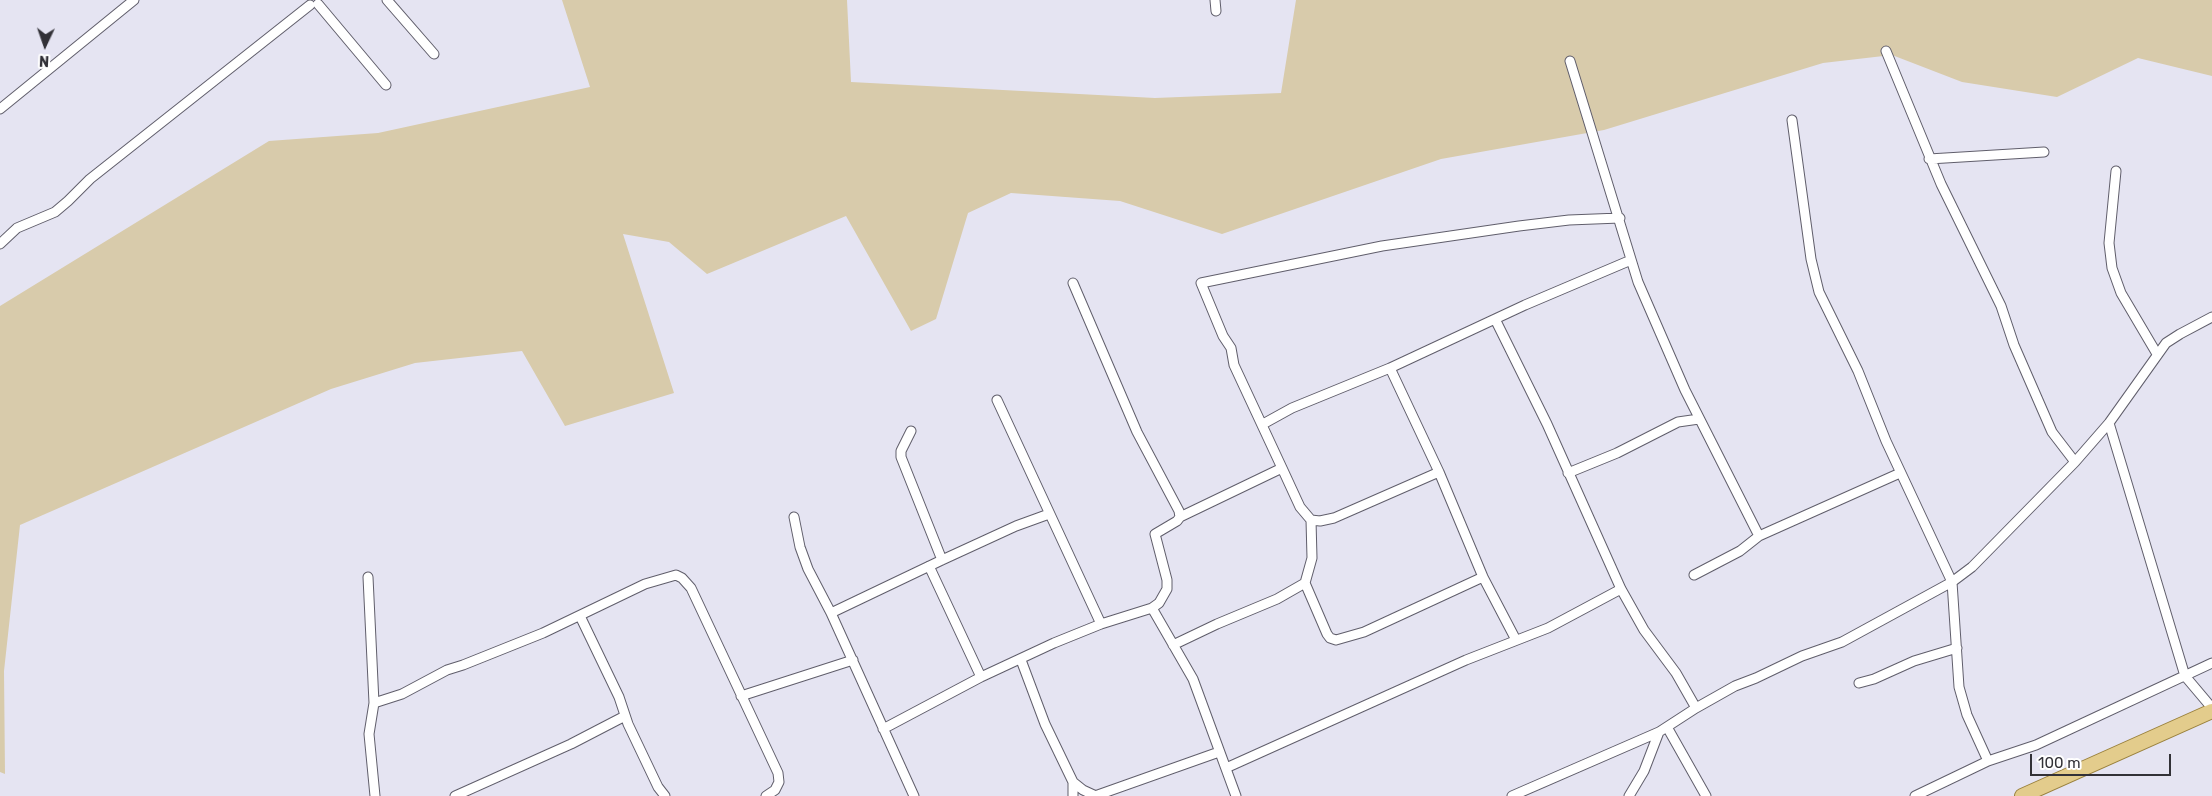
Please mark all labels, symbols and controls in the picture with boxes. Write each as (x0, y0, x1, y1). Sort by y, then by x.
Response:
north arrow (20, 20, 70, 70)
text: N (39, 52, 50, 69)
scale bar (2032, 744, 2173, 776)
text: 100 m (2038, 754, 2080, 772)

